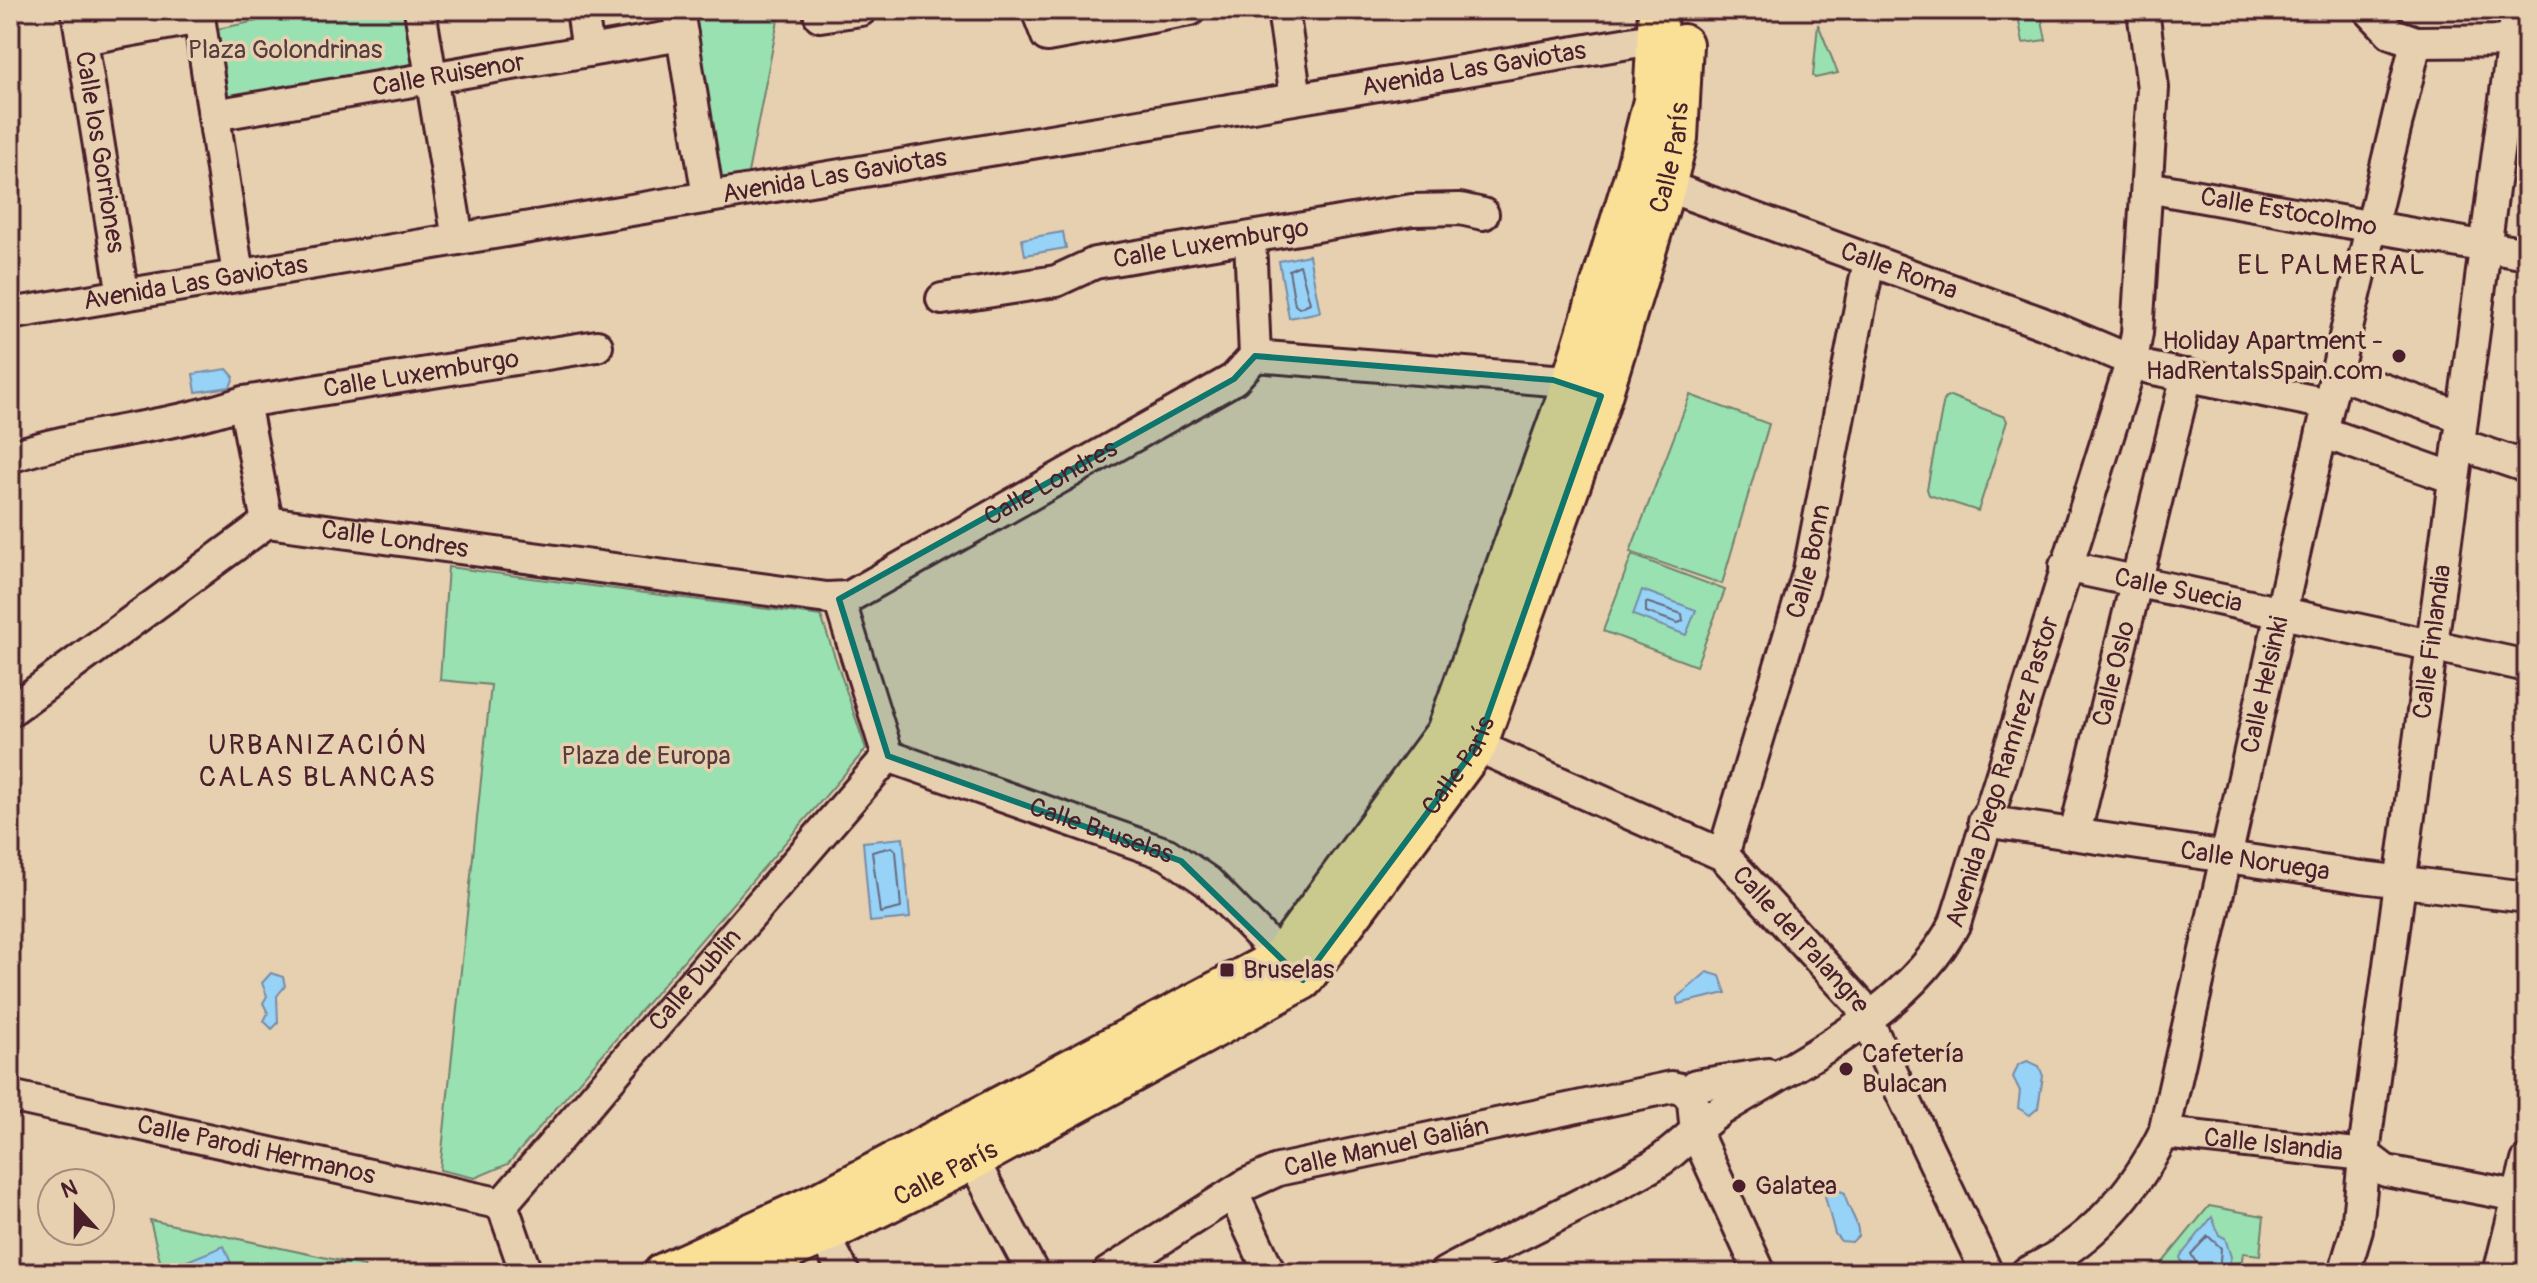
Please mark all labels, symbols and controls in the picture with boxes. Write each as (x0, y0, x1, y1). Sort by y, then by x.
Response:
park label: Plaza Golondrinas (188, 34, 383, 66)
street label: Avenida Las Gaviotas (1359, 34, 1589, 104)
street label: Calle Ruisenor (370, 46, 528, 104)
street label: Calle los Gorriones (68, 49, 132, 256)
street label: Calle París (1643, 101, 1696, 217)
street label: Avenida Las Gaviotas (720, 141, 950, 211)
street label: Calle Estocolmo (2198, 181, 2380, 243)
street label: Calle Luxemburgo (1111, 212, 1311, 276)
street label: Calle Roma (1836, 235, 1962, 307)
street label: Avenida Las Gaviotas (81, 248, 310, 317)
district label: EL PALMERAL (2237, 248, 2427, 283)
place label: Holiday Apartment - HadRentalsSpain.com (2146, 325, 2383, 387)
street label: Calle Luxemburgo (321, 343, 521, 405)
marker: Holiday Apartment - HadRentalsSpain.com (2390, 347, 2408, 365)
street label: Calle Londres (978, 432, 1123, 533)
street label: Calle Bonn (1779, 501, 1837, 623)
street label: Calle Londres (319, 514, 471, 565)
street label: Calle Suecia (2111, 561, 2245, 620)
street label: Calle Finlandia (2406, 563, 2459, 721)
street label: Avenida Diego Ramírez Pastor (1939, 611, 2067, 932)
street label: Calle Helsinki (2234, 613, 2296, 756)
street label: Calle Oslo (2086, 618, 2142, 730)
street label: Calle París (1415, 712, 1502, 822)
district label: URBANIZACIÓN CALAS BLANCAS (199, 728, 437, 795)
park label: Plaza de Europa (561, 740, 731, 772)
street label: Calle Bruselas (1025, 791, 1178, 871)
street label: Calle Noruega (2178, 834, 2332, 888)
street label: Calle del Palangre (1725, 859, 1877, 1018)
street label: Calle Dublin (642, 922, 748, 1038)
place label: Bruselas (1243, 954, 1335, 986)
marker: Bruselas (1218, 961, 1236, 979)
place label: Cafetería Bulacan (1862, 1038, 1964, 1100)
marker: Cafetería Bulacan (1837, 1060, 1855, 1078)
street label: Calle Parodi Hermanos (134, 1108, 379, 1192)
street label: Calle Manuel Galián (1281, 1110, 1492, 1184)
street label: Calle Islandia (2202, 1121, 2345, 1168)
street label: Calle París (888, 1133, 1004, 1213)
north arrow (36, 1167, 116, 1247)
place label: Galatea (1755, 1170, 1837, 1202)
text: N (57, 1173, 81, 1205)
marker: Galatea (1730, 1177, 1748, 1195)

